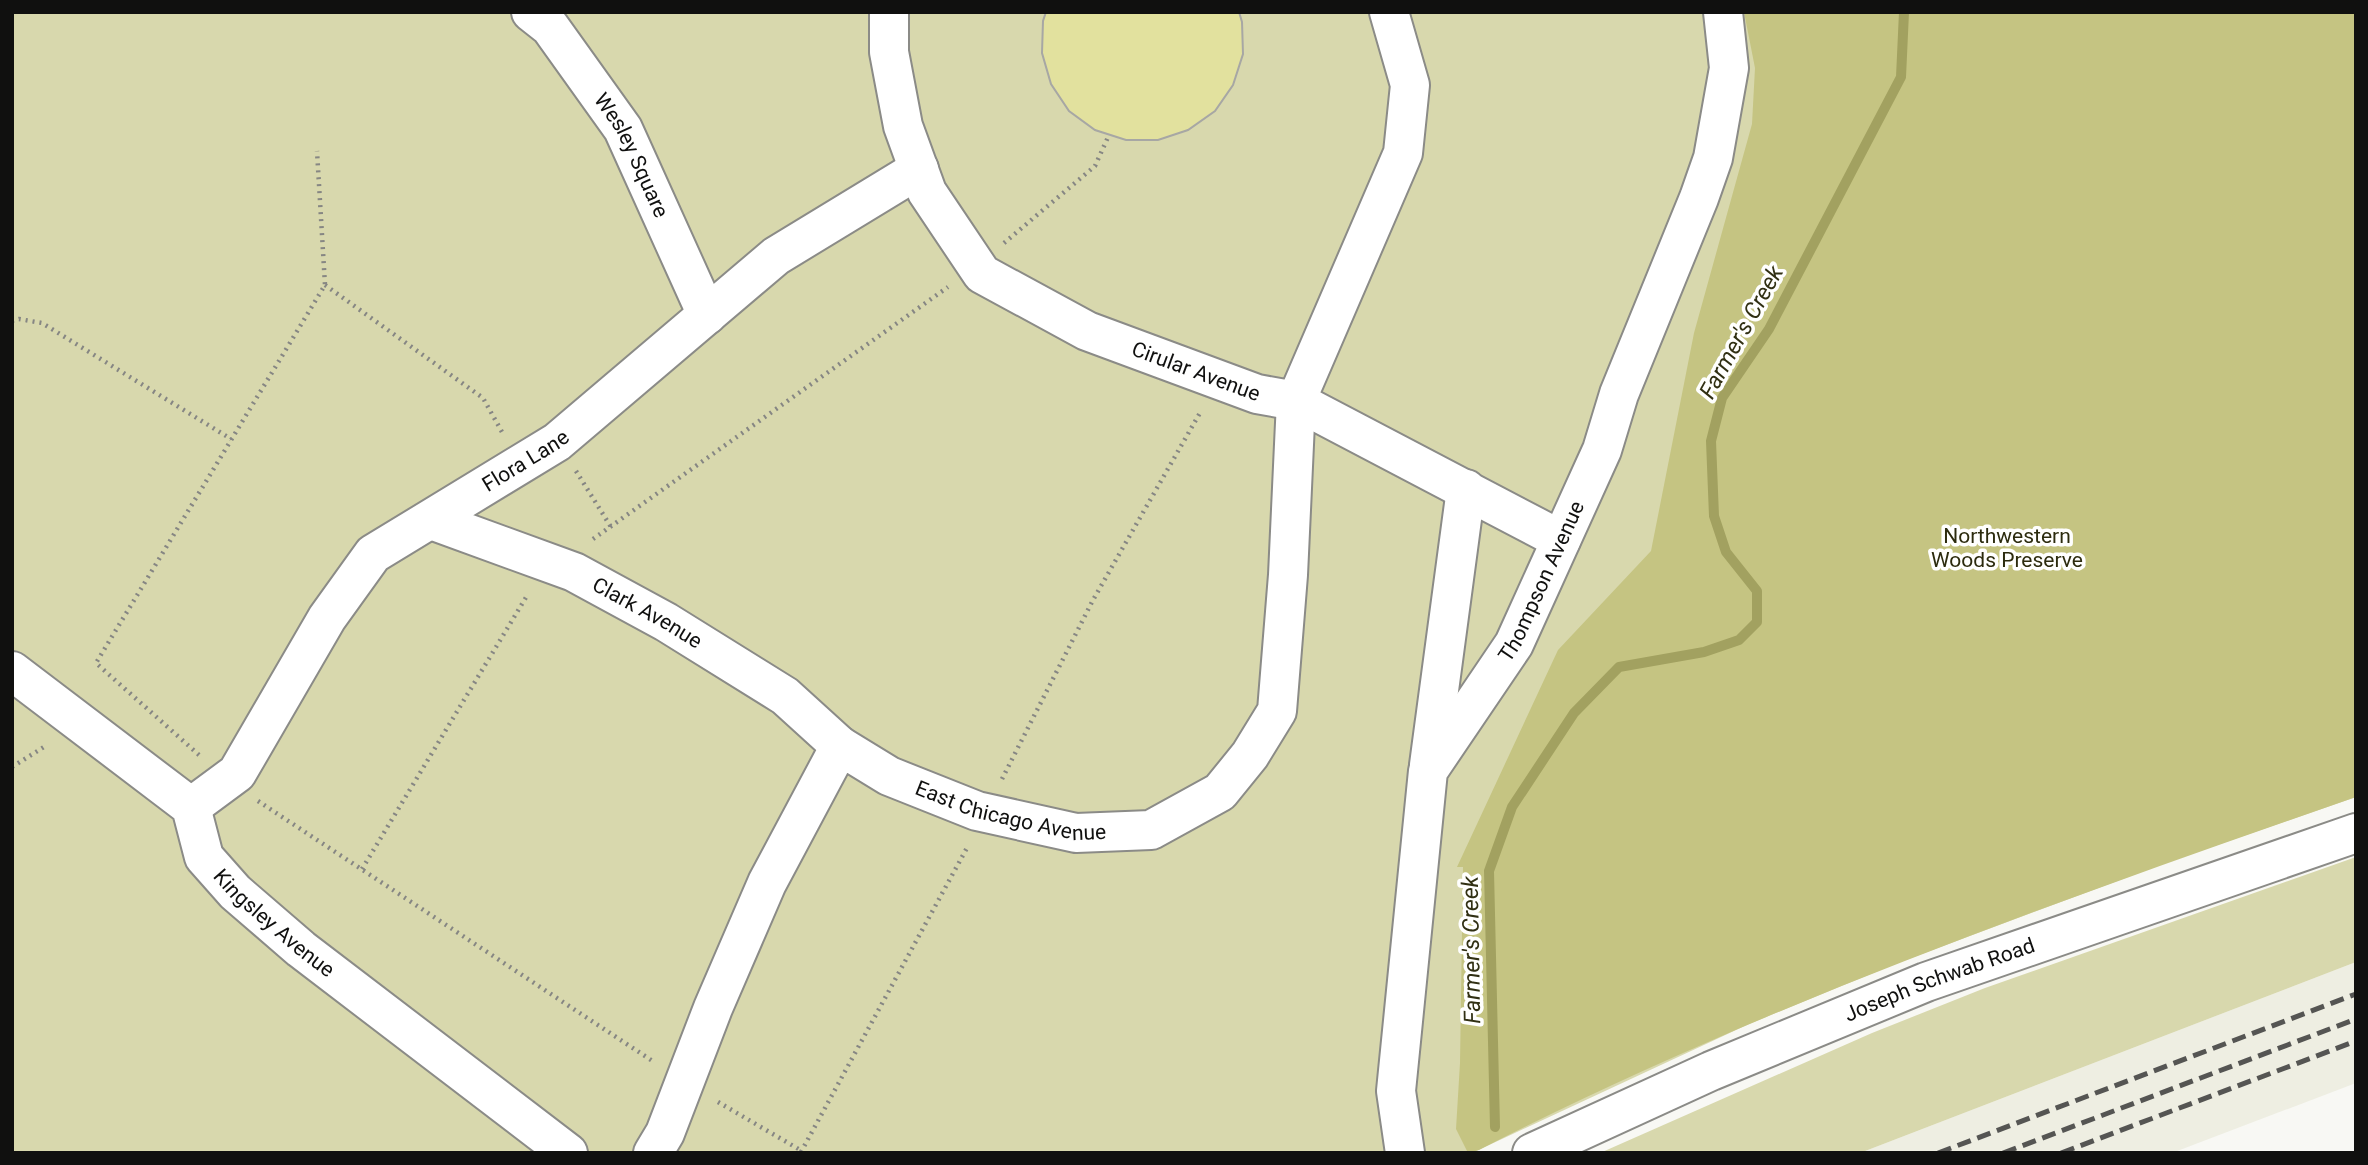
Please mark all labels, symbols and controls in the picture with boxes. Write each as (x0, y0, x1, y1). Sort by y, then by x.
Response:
street label: Wesley Square (589, 89, 673, 221)
water label: Farmer's Creek (1694, 260, 1789, 403)
street label: Cirular Avenue (1129, 337, 1264, 406)
street label: Flora Lane (478, 425, 574, 497)
street label: Thompson Avenue (1493, 497, 1589, 666)
park label: Northwestern Woods Preserve (1931, 524, 2083, 572)
street label: Clark Avenue (588, 572, 706, 653)
street label: East Chicago Avenue (912, 776, 1107, 845)
street label: Kingsley Avenue (208, 864, 339, 982)
water label: Farmer's Creek (1457, 875, 1486, 1024)
street label: Joseph Schwab Road (1841, 933, 2038, 1027)

